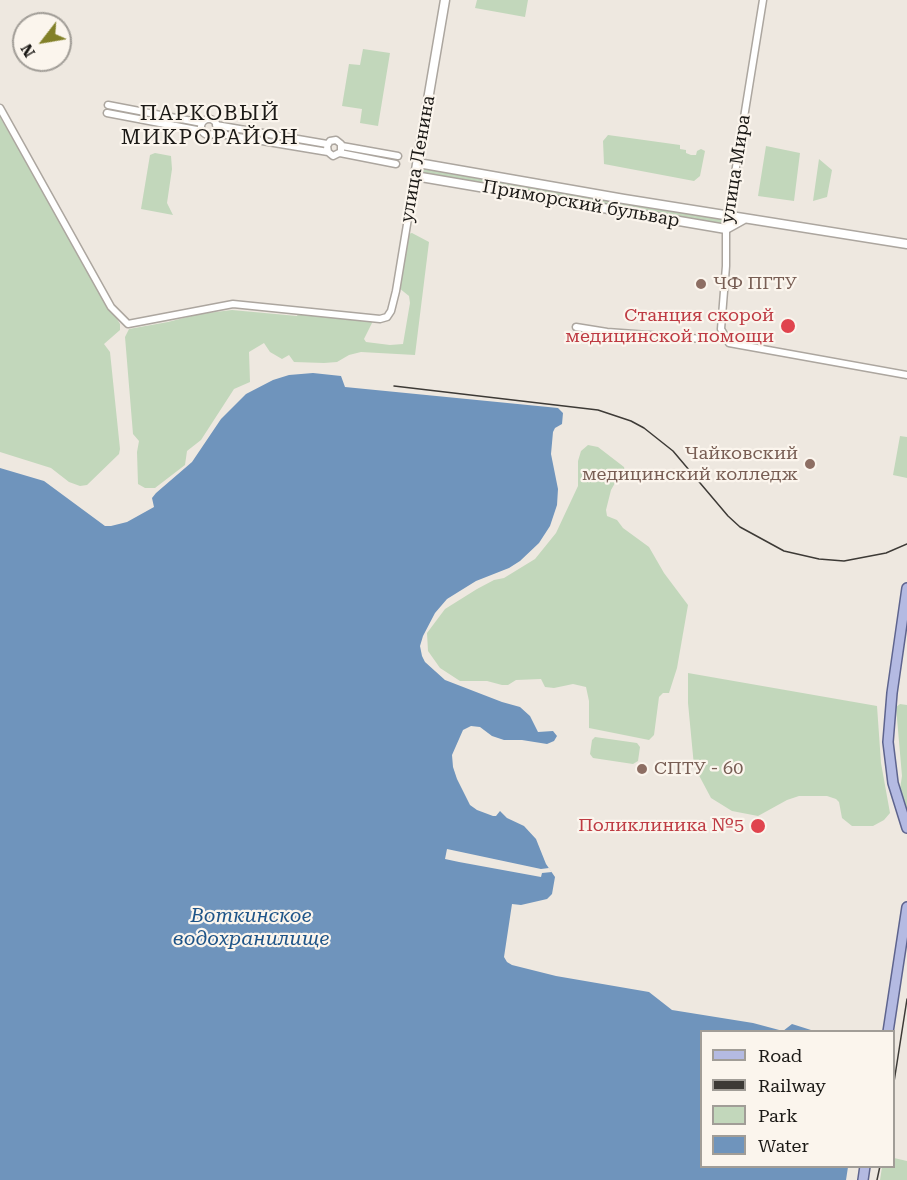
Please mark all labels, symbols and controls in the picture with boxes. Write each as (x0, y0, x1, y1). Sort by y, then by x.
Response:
north arrow (12, 12, 72, 72)
text: N (17, 40, 39, 61)
street label: улица Ленина (396, 94, 440, 224)
district label: ПАРКОВЫЙ МИКРОРАЙОН (121, 101, 299, 151)
street label: улица Мира (717, 113, 755, 225)
street label: Приморский бульвар (481, 176, 681, 232)
place label: ЧФ ПГТУ (713, 273, 797, 295)
marker: ЧФ ПГТУ (694, 277, 708, 291)
place label: Станция скорой медицинской помощи (565, 305, 774, 348)
marker: Станция скорой медицинской помощи (779, 317, 797, 335)
place label: Чайковский медицинский колледж (582, 443, 798, 486)
marker: Чайковский медицинский колледж (803, 457, 817, 471)
place label: СПТУ - 60 (654, 758, 743, 780)
marker: СПТУ - 60 (635, 762, 649, 776)
place label: Поликлиника №5 (578, 815, 744, 837)
marker: Поликлиника №5 (749, 817, 767, 835)
water label: Воткинское водохранилище (173, 904, 329, 951)
legend (700, 1030, 895, 1168)
text: Road (758, 1045, 802, 1066)
text: Railway (758, 1075, 826, 1096)
text: Park (758, 1105, 798, 1126)
text: Water (758, 1135, 809, 1156)

